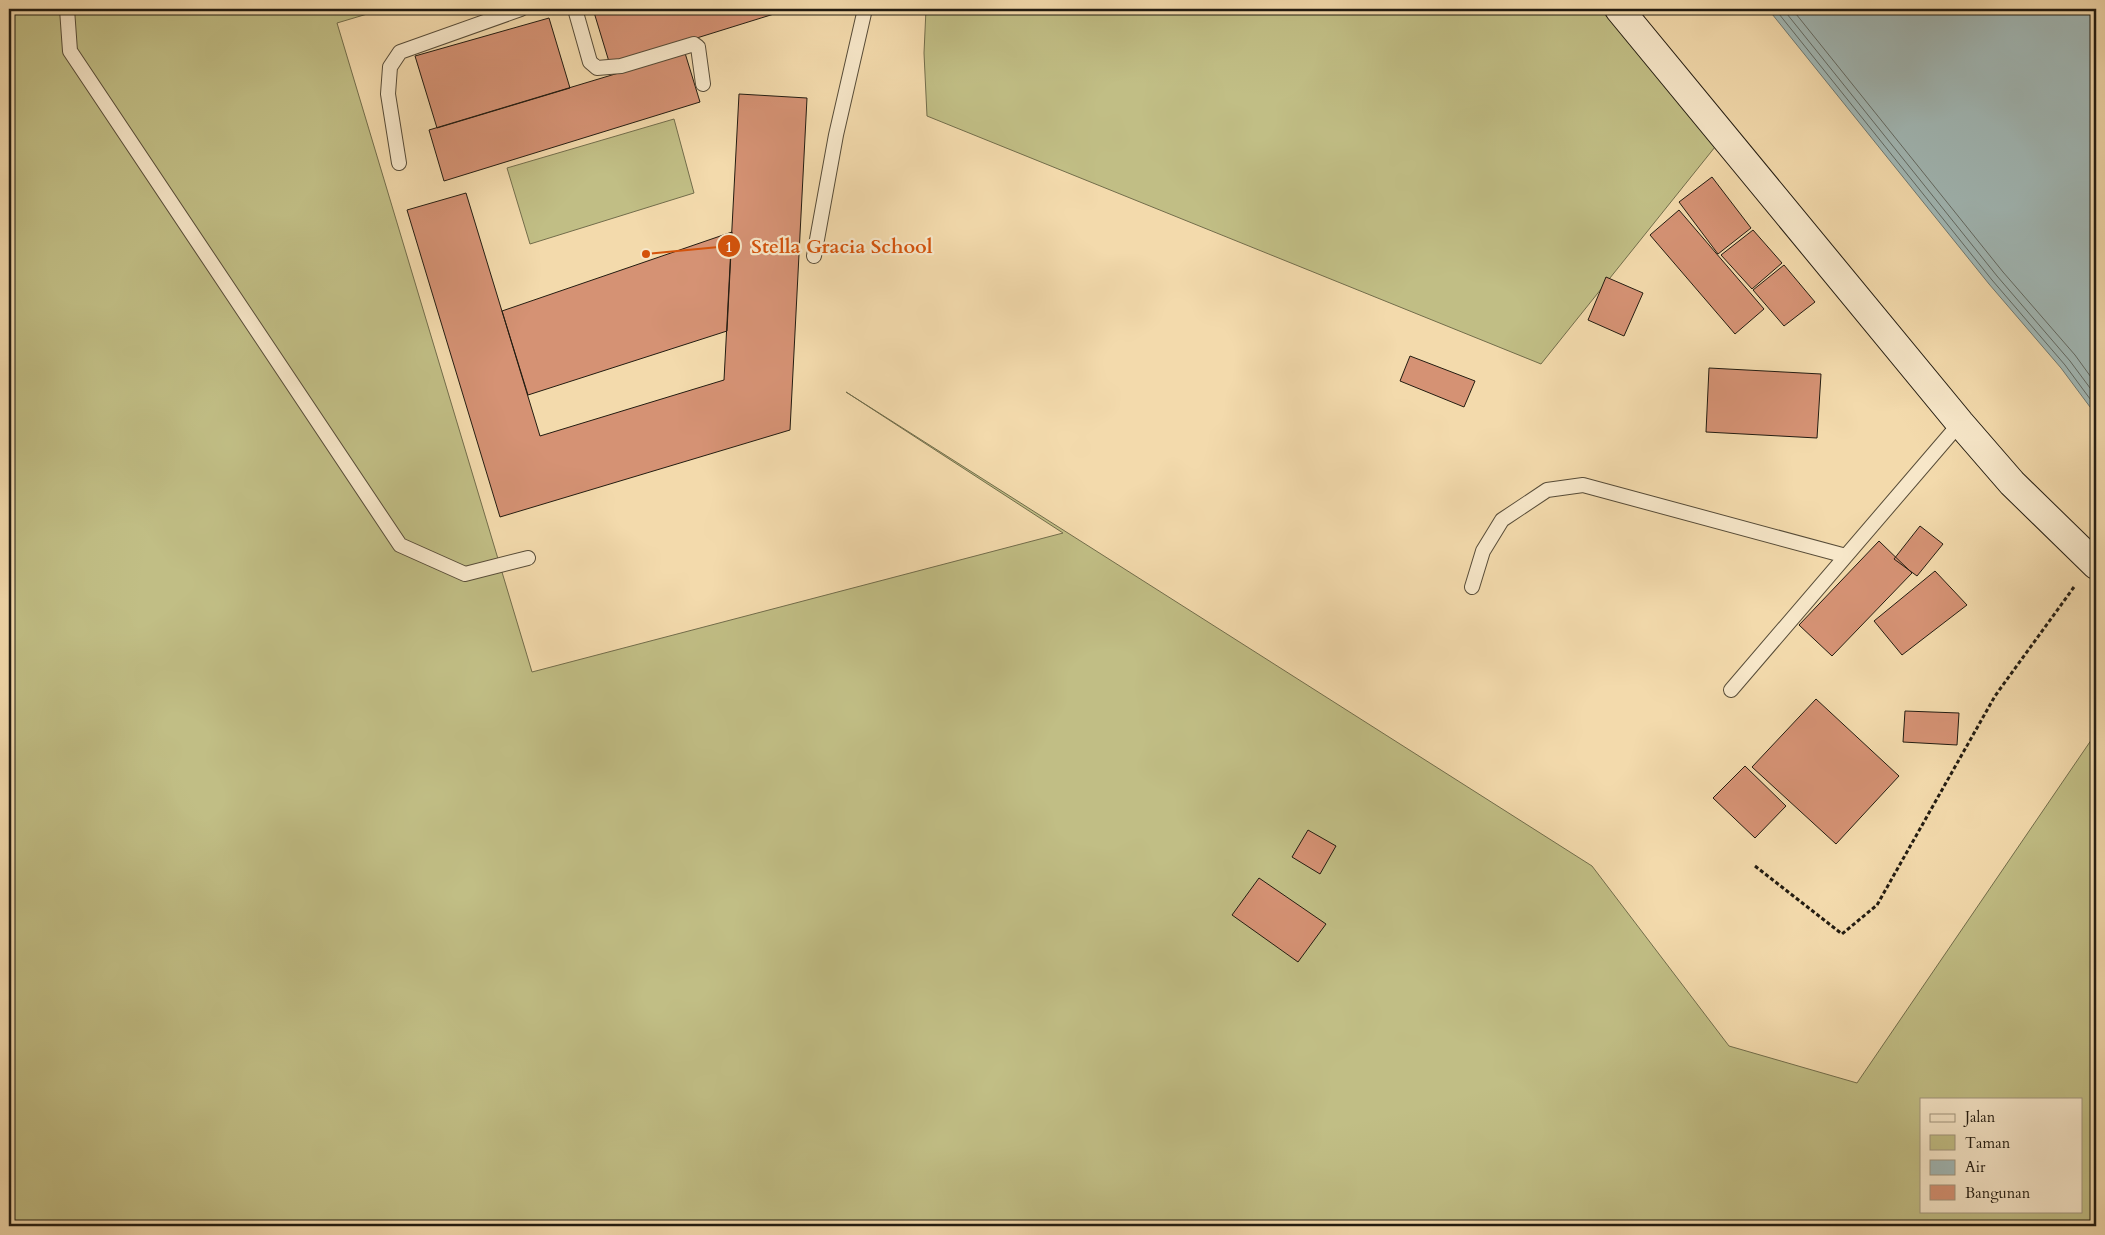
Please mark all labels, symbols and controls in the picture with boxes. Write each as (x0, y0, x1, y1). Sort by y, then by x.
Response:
callout: Stella Gracia School (716, 229, 942, 264)
text: Stella Gracia School (751, 233, 933, 260)
text: 1 (725, 237, 733, 257)
legend (1920, 1098, 2082, 1212)
text: Jalan (1963, 1107, 1996, 1127)
text: Taman (1965, 1133, 2011, 1153)
text: Air (1965, 1157, 1986, 1177)
text: Bangunan (1965, 1183, 2031, 1203)

